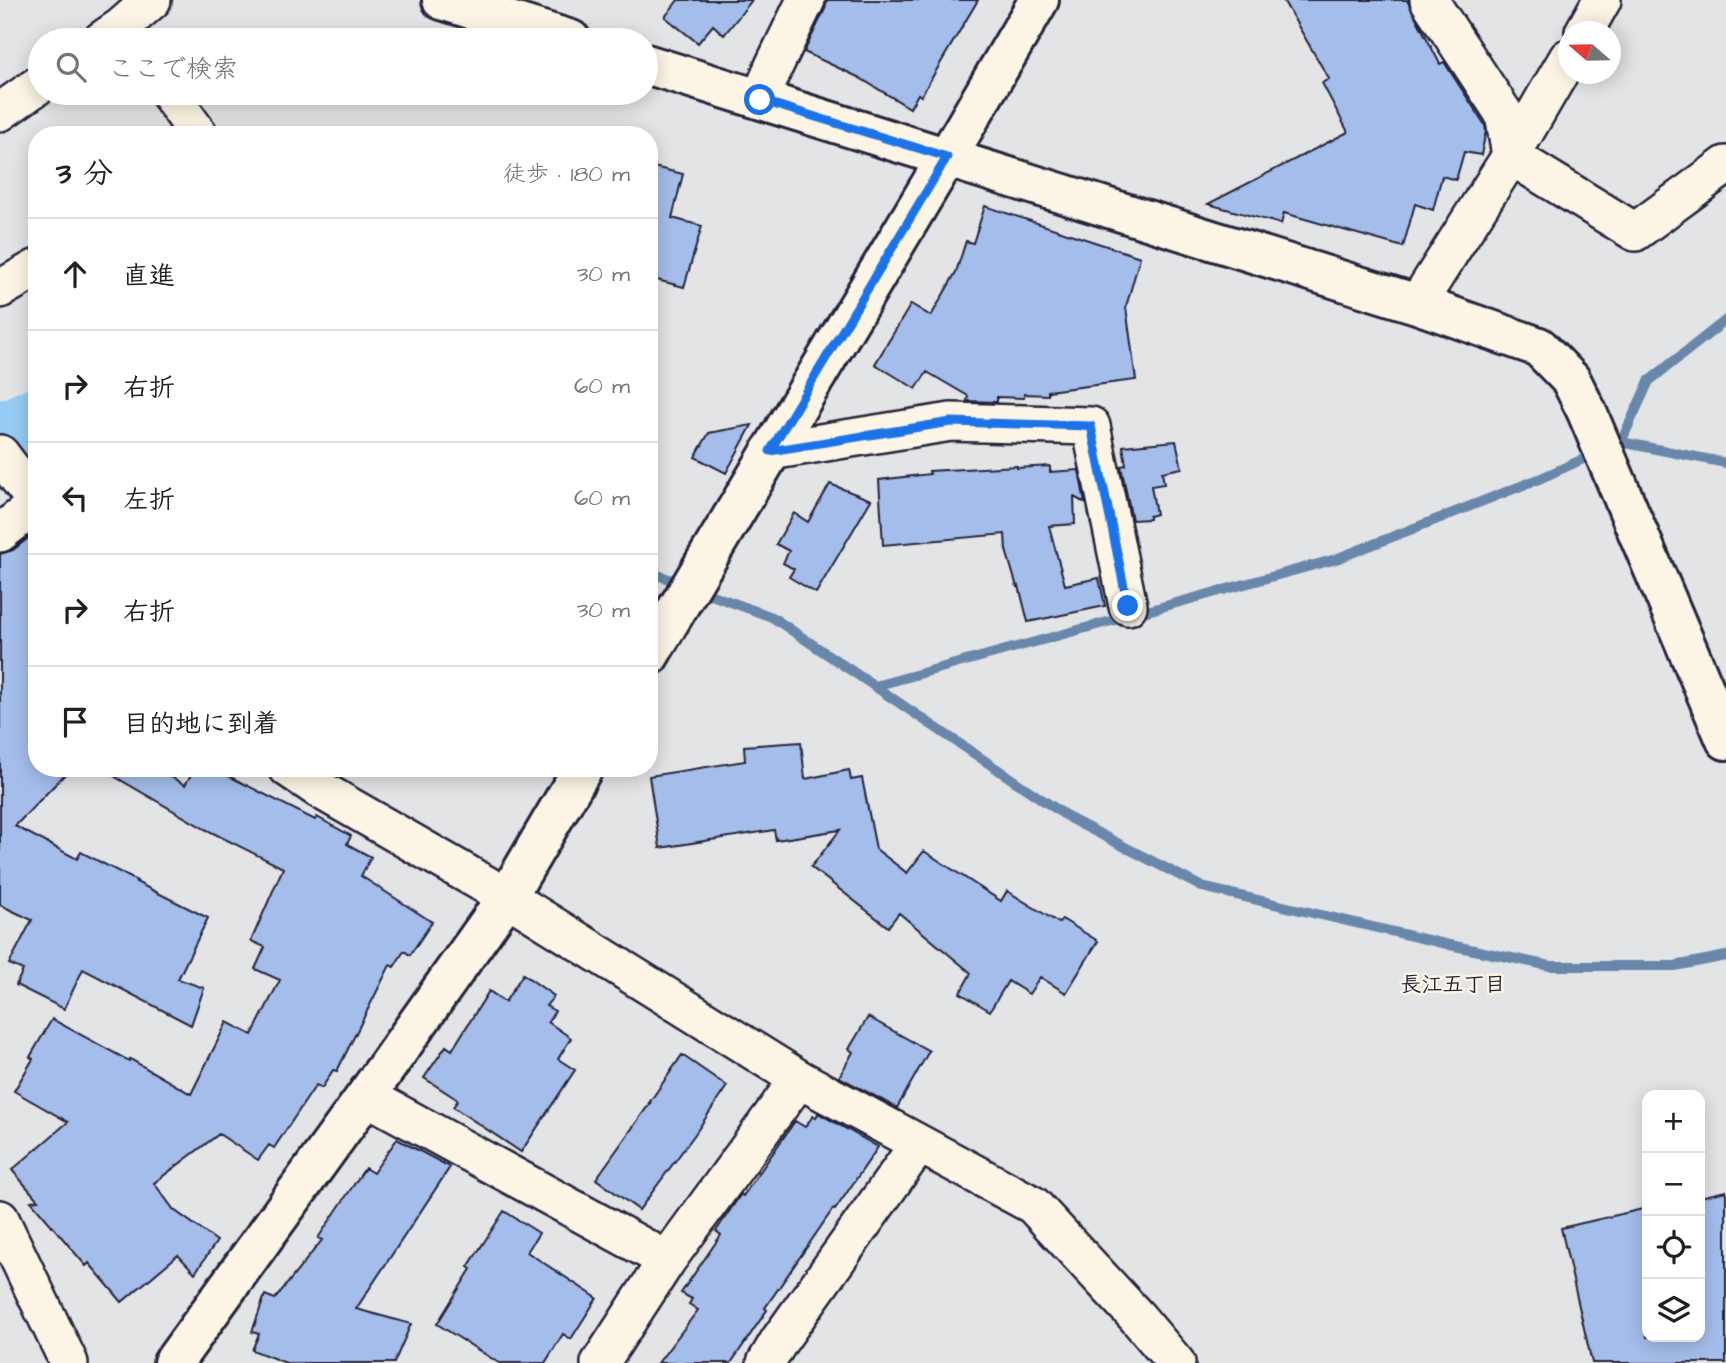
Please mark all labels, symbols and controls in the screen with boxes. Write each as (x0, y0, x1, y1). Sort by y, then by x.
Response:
north arrow (1558, 21, 1621, 84)
search box (28, 28, 658, 105)
icon: search (52, 48, 90, 86)
text: ここで検索 (108, 51, 238, 87)
route start (744, 84, 775, 115)
text: 3 分 (56, 153, 113, 195)
text: 徒歩 · 180 m (503, 158, 630, 190)
icon: ahead (56, 255, 94, 293)
text: 直進 (123, 258, 175, 294)
text: 30 m (577, 258, 630, 290)
icon: right (56, 367, 94, 405)
text: 右折 (123, 370, 175, 406)
text: 60 m (574, 370, 630, 402)
icon: left (56, 479, 94, 517)
text: 左折 (123, 482, 175, 518)
text: 60 m (574, 482, 630, 514)
route end (1112, 590, 1143, 621)
icon: right (56, 591, 94, 629)
text: 右折 (123, 594, 175, 630)
text: 30 m (577, 594, 630, 626)
icon: arrive (56, 703, 94, 741)
text: 目的地に到着 (123, 706, 279, 742)
district label: 長江五丁目 (1401, 970, 1506, 999)
map controls (1642, 1090, 1705, 1342)
button: + (1642, 1090, 1705, 1153)
button: − (1642, 1153, 1705, 1216)
button: locate (1642, 1216, 1705, 1279)
button: layers (1642, 1279, 1705, 1342)

